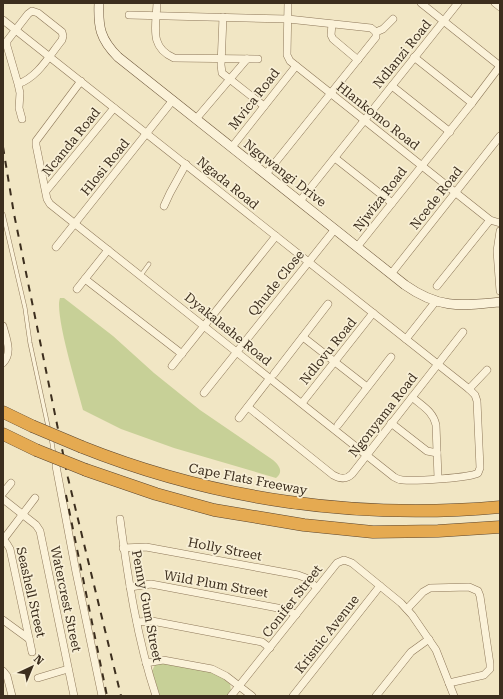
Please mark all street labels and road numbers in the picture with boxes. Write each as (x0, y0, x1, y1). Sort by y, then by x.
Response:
street label: Ndlanzi Road (370, 16, 435, 91)
street label: Mvica Road (225, 65, 283, 133)
street label: Hlankomo Road (334, 79, 423, 153)
street label: Ncanda Road (39, 104, 104, 179)
street label: Hlosi Road (78, 135, 133, 198)
street label: Ngqwangi Drive (241, 136, 329, 210)
street label: Ngada Road (194, 154, 262, 213)
street label: Njwiza Road (350, 163, 410, 234)
street label: Ncede Road (407, 163, 466, 232)
street label: Qhude Close (245, 247, 307, 319)
street label: Dyakalashe Road (182, 289, 275, 369)
street label: Ndlovu Road (297, 314, 360, 387)
street label: Ngonyama Road (346, 370, 421, 460)
street label: Cape Flats Freeway (187, 460, 309, 498)
street label: Holly Street (187, 534, 263, 564)
street label: Seashell Street (13, 545, 49, 639)
street label: Watercrest Street (47, 545, 85, 653)
street label: Penny Gum Street (129, 549, 165, 663)
street label: Conifer Street (259, 562, 325, 640)
street label: Wild Plum Street (163, 567, 270, 601)
street label: Krisnic Avenue (292, 592, 362, 676)

